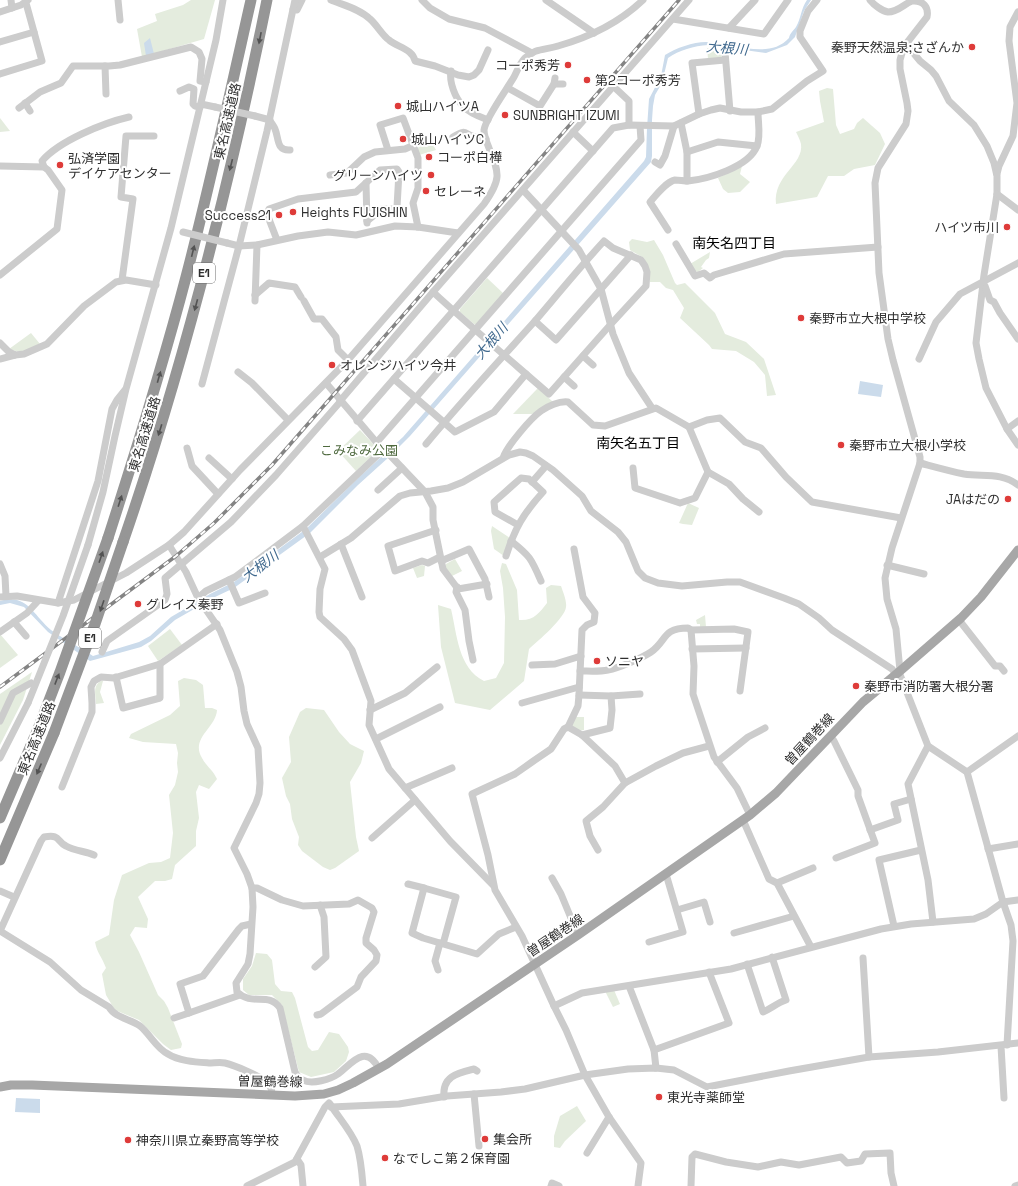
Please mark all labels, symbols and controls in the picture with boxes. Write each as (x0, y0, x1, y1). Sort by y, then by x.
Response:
one-way arrow (256, 32, 262, 44)
water label: 大根川 (705, 37, 751, 59)
place label: 秦野天然温泉;さざんか (831, 39, 964, 56)
marker: 秦野天然温泉;さざんか (967, 42, 977, 52)
place label: コーポ秀芳 (495, 57, 560, 74)
marker: コーポ秀芳 (563, 60, 573, 70)
place label: 第2コーポ秀芳 (595, 72, 681, 89)
marker: 第2コーポ秀芳 (582, 75, 592, 85)
street label: 東名高速道路 (210, 81, 245, 161)
place label: 城山ハイツA (406, 98, 479, 115)
marker: 城山ハイツA (393, 101, 403, 111)
place label: SUNBRIGHT IZUMI (513, 107, 620, 124)
marker: SUNBRIGHT IZUMI (500, 110, 510, 120)
place label: 城山ハイツC (411, 131, 484, 148)
marker: 城山ハイツC (398, 134, 408, 144)
place label: コーポ白樺 (437, 149, 502, 166)
place label: 弘済学園 デイケアセンター (68, 150, 172, 182)
marker: コーポ白樺 (424, 152, 434, 162)
one-way arrow (228, 159, 234, 171)
marker: 弘済学園 デイケアセンター (55, 160, 65, 170)
place label: グリーンハイツ (333, 167, 423, 184)
marker: グリーンハイツ (426, 170, 436, 180)
place label: セレーネ (434, 183, 486, 200)
marker: セレーネ (421, 186, 431, 196)
place label: Heights FUJISHIN (301, 204, 408, 221)
place label: Success21 (205, 207, 271, 224)
marker: Heights FUJISHIN (288, 207, 298, 217)
marker: Success21 (274, 210, 284, 220)
place label: ハイツ市川 (934, 219, 999, 236)
marker: ハイツ市川 (1002, 222, 1012, 232)
district label: 南矢名四丁目 (692, 234, 776, 252)
one-way arrow (190, 245, 196, 257)
road number: E1 (193, 263, 215, 283)
one-way arrow (193, 299, 199, 311)
place label: 秦野市立大根中学校 (809, 310, 926, 327)
marker: 秦野市立大根中学校 (796, 313, 806, 323)
water label: 大根川 (470, 318, 513, 363)
place label: オレンジハイツ今井 (340, 357, 456, 374)
marker: オレンジハイツ今井 (327, 360, 337, 370)
one-way arrow (156, 370, 162, 383)
street label: 東名高速道路 (125, 394, 164, 474)
one-way arrow (157, 424, 163, 436)
district label: 南矢名五丁目 (596, 434, 680, 452)
place label: 秦野市立大根小学校 (849, 437, 966, 454)
marker: 秦野市立大根小学校 (836, 440, 846, 450)
park label: こみなみ公園 (320, 442, 398, 459)
place label: JAはだの (946, 491, 1000, 508)
one-way arrow (117, 494, 123, 506)
marker: JAはだの (1003, 494, 1013, 504)
water label: 大根川 (238, 545, 284, 586)
one-way arrow (98, 551, 104, 563)
place label: グレイス秦野 (146, 596, 224, 613)
marker: グレイス秦野 (133, 599, 143, 609)
one-way arrow (98, 600, 104, 612)
road number: E1 (79, 628, 101, 648)
place label: ソニヤ (605, 653, 644, 670)
marker: ソニヤ (592, 656, 602, 666)
one-way arrow (54, 673, 60, 685)
place label: 秦野市消防署大根分署 (864, 678, 994, 695)
marker: 秦野市消防署大根分署 (851, 681, 861, 691)
street label: 東名高速道路 (14, 699, 59, 778)
street label: 曽屋鶴巻線 (781, 710, 838, 769)
one-way arrow (35, 764, 41, 776)
street label: 曽屋鶴巻線 (524, 910, 587, 961)
street label: 曽屋鶴巻線 (237, 1072, 303, 1091)
place label: 東光寺薬師堂 (667, 1089, 745, 1106)
marker: 東光寺薬師堂 (654, 1092, 664, 1102)
place label: 集会所 (493, 1131, 532, 1148)
place label: 神奈川県立秦野高等学校 (136, 1132, 279, 1149)
marker: 集会所 (480, 1134, 490, 1144)
marker: 神奈川県立秦野高等学校 (123, 1135, 133, 1145)
place label: なでしこ第２保育園 (393, 1150, 510, 1167)
marker: なでしこ第２保育園 (380, 1153, 390, 1163)

